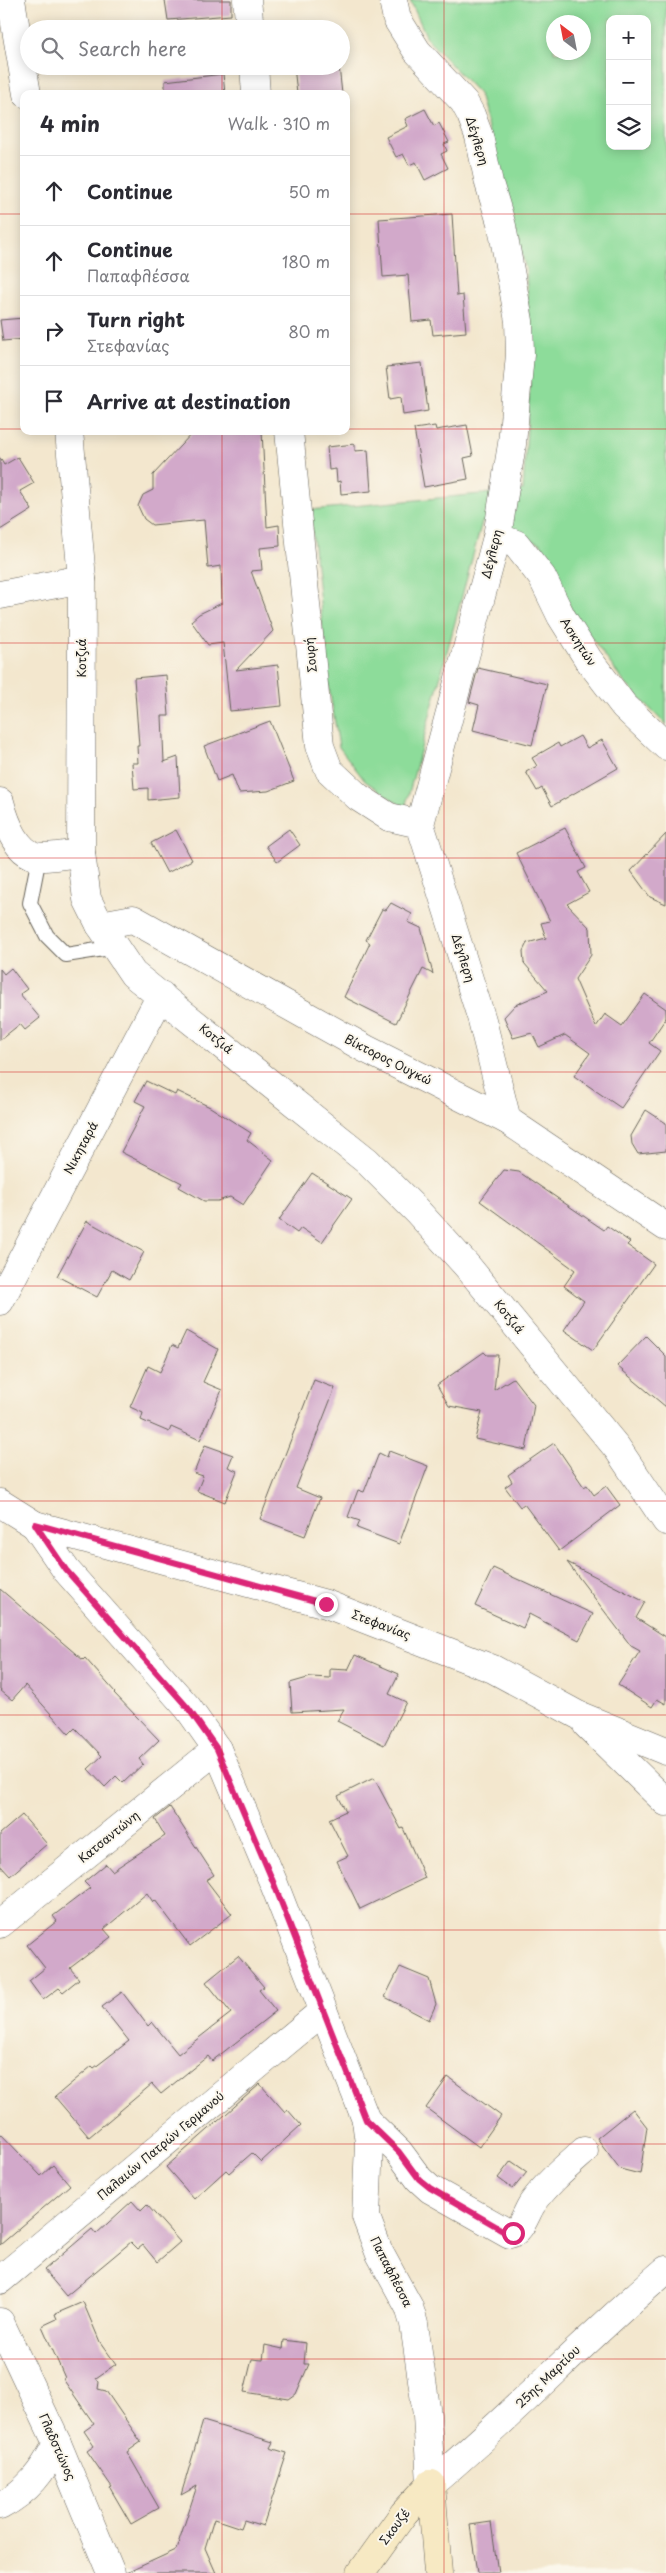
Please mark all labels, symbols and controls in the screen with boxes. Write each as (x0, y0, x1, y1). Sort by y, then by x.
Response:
north arrow (546, 15, 591, 60)
map controls (606, 15, 651, 150)
button: + (606, 15, 651, 60)
search box (20, 20, 350, 75)
icon: search (38, 34, 66, 62)
text: Search here (78, 34, 187, 62)
button: − (606, 60, 651, 105)
button: layers (606, 105, 651, 150)
text: 4 min (40, 107, 100, 139)
text: Walk · 310 m (228, 111, 330, 135)
street label: Δέγλερη (462, 114, 494, 167)
icon: ahead (40, 177, 68, 205)
text: Continue (87, 177, 173, 205)
text: 50 m (289, 179, 330, 203)
text: Continue (87, 235, 173, 263)
icon: ahead (40, 247, 68, 275)
text: 180 m (282, 249, 330, 273)
text: Παπαφλέσσα (87, 263, 190, 287)
text: Turn right (87, 305, 185, 333)
icon: right (40, 317, 68, 345)
text: 80 m (288, 319, 330, 343)
text: Στεφανίας (87, 333, 169, 357)
icon: arrive (40, 387, 68, 415)
text: Arrive at destination (87, 387, 291, 415)
street label: Δέγλερη (476, 527, 506, 580)
street label: Ασκητών (556, 614, 601, 669)
street label: Σουρή (299, 637, 321, 673)
street label: Κοτζιά (72, 638, 90, 678)
street label: Δέγλερη (448, 931, 480, 984)
street label: Κοτζιά (196, 1019, 238, 1058)
street label: Βίκτορος Ουγκώ (342, 1029, 435, 1089)
street label: Νικηταρά (59, 1118, 102, 1177)
street label: Κοτζιά (491, 1296, 529, 1337)
route end (315, 1593, 338, 1616)
street label: Στεφανίας (349, 1605, 413, 1644)
street label: Κατσαντώνη (74, 1806, 143, 1867)
street label: Παλαιών Πατρών Γερμανού (93, 2087, 228, 2204)
route start (502, 2222, 525, 2245)
street label: Παπαφλέσσα (366, 2233, 418, 2310)
street label: 25ης Μαρτίου (511, 2341, 584, 2412)
street label: Γλαδστώνος (35, 2410, 81, 2483)
street label: Σκουζέ (375, 2504, 414, 2548)

